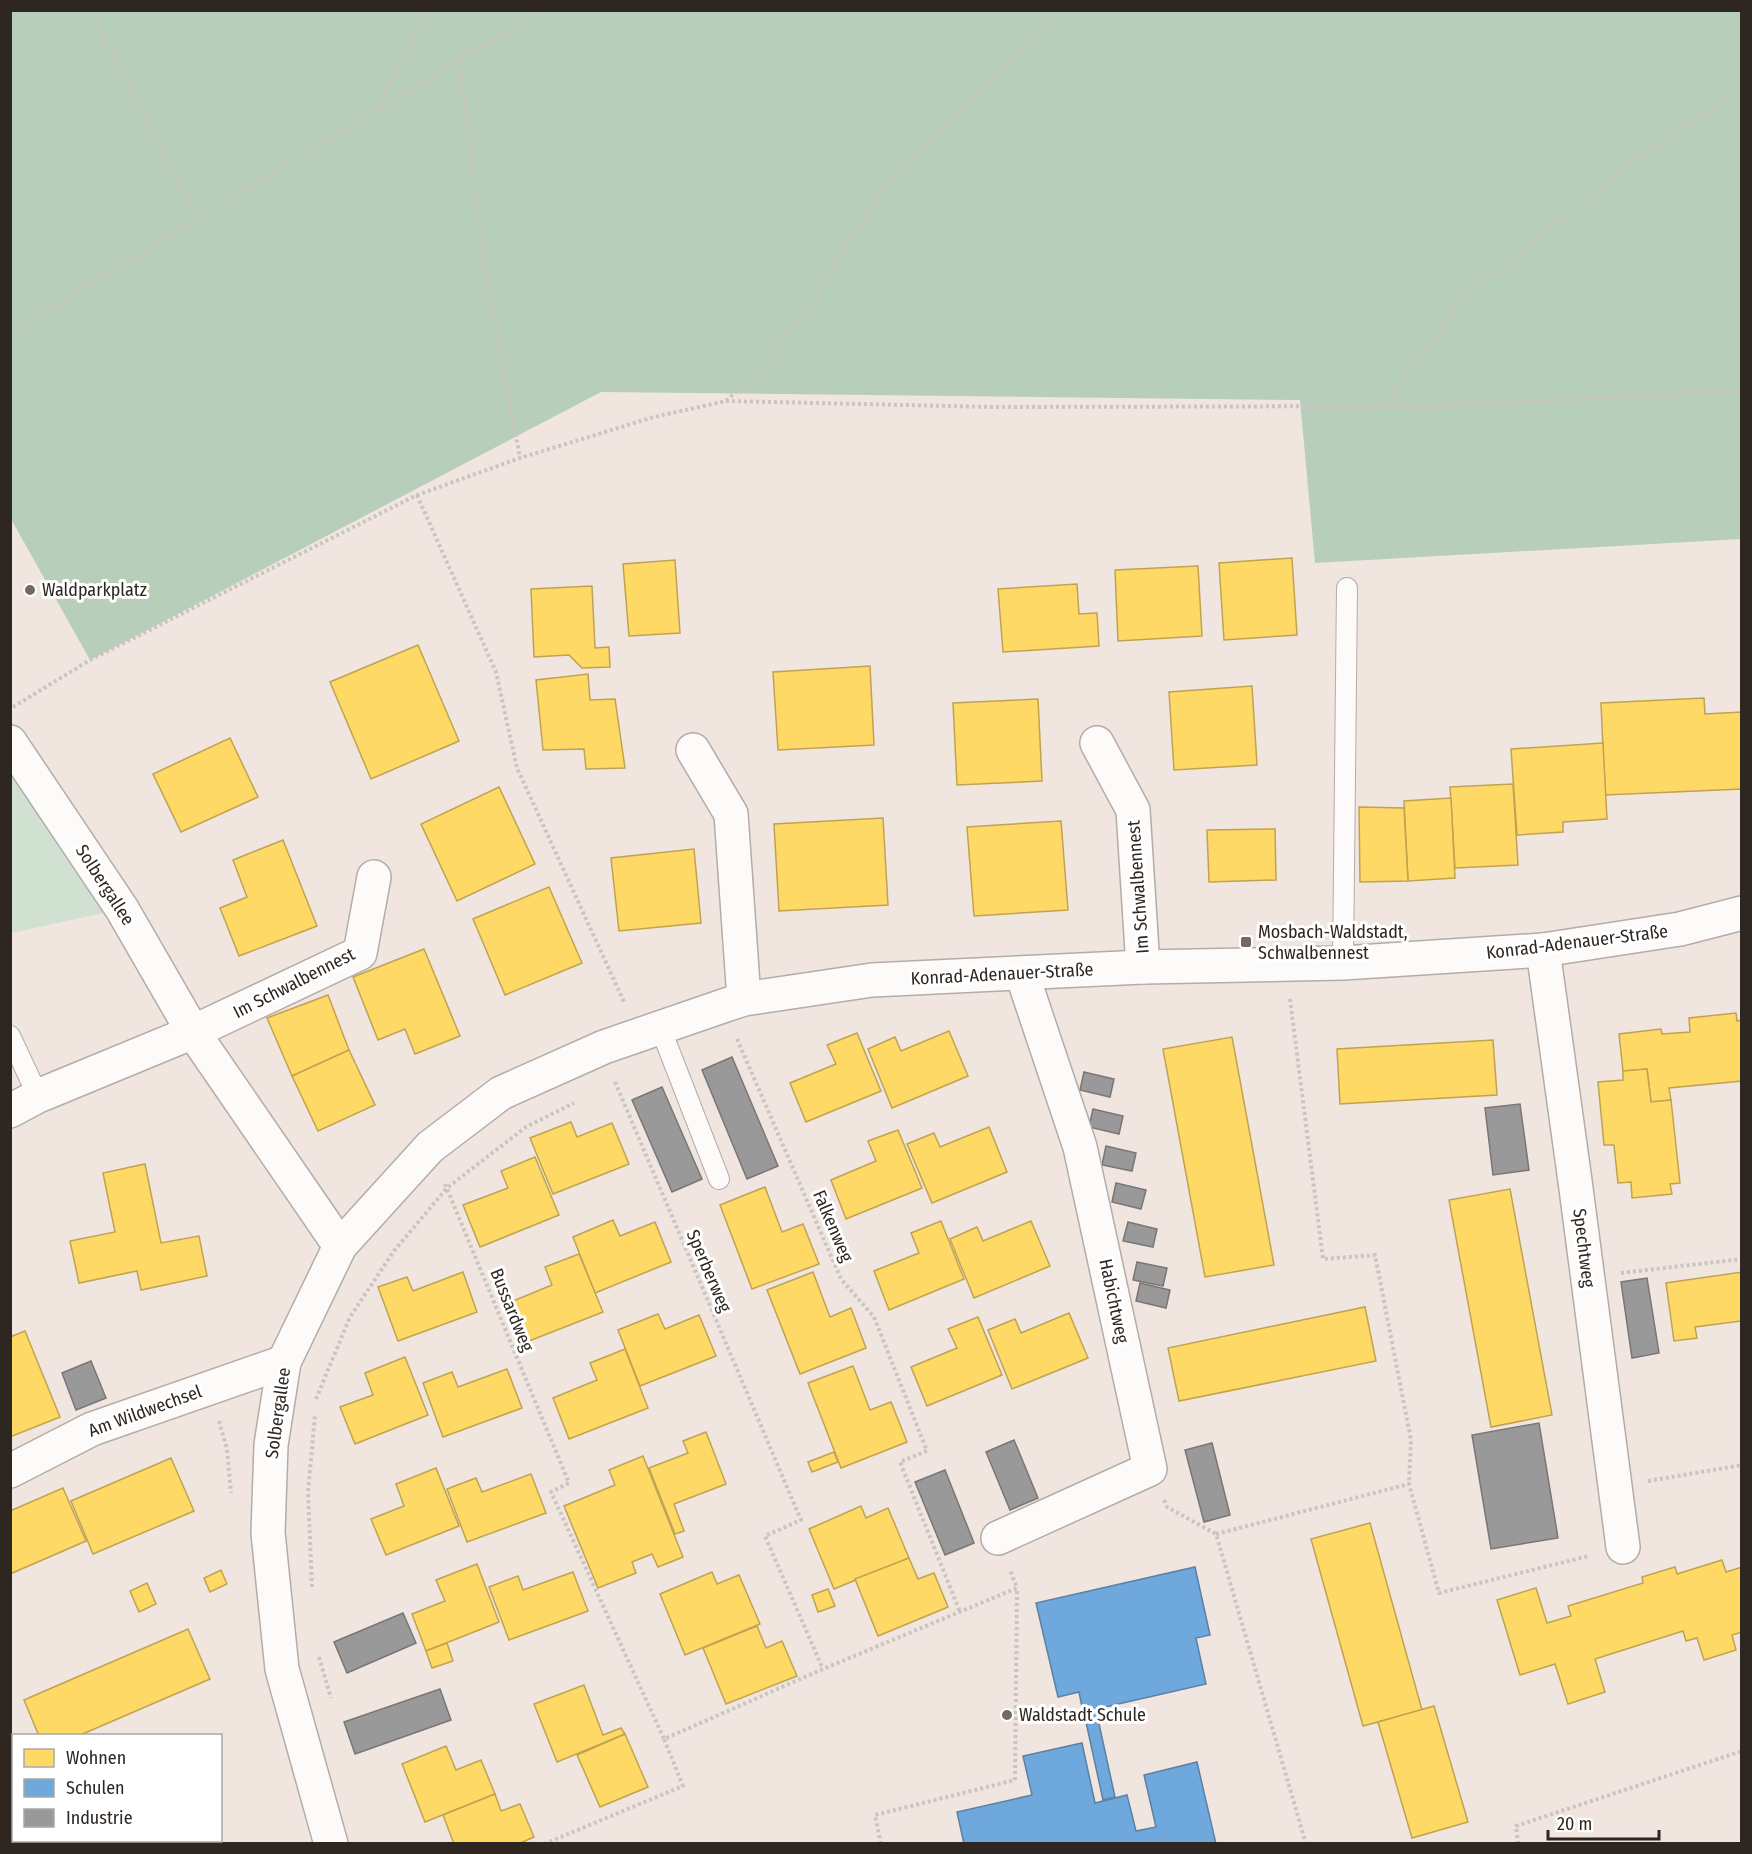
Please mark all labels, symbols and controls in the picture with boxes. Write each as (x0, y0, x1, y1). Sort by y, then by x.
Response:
place label: Waldparkplatz (42, 579, 147, 601)
marker: Waldparkplatz (23, 583, 37, 597)
street label: Im Schwalbennest (1122, 819, 1154, 954)
street label: Solbergallee (71, 841, 139, 929)
street label: Konrad-Adenauer-Straße (1485, 920, 1669, 964)
place label: Mosbach-Waldstadt, Schwalbennest (1258, 921, 1408, 964)
marker: Mosbach-Waldstadt, Schwalbennest (1239, 935, 1253, 949)
street label: Im Schwalbennest (229, 943, 359, 1023)
street label: Konrad-Adenauer-Straße (910, 958, 1094, 990)
street label: Falkenweg (808, 1187, 858, 1266)
street label: Spechtweg (1568, 1207, 1600, 1289)
street label: Sperberweg (682, 1226, 736, 1316)
street label: Habichtweg (1094, 1257, 1134, 1346)
street label: Bussardweg (485, 1265, 539, 1355)
street label: Solbergallee (261, 1366, 295, 1460)
street label: Am Wildwechsel (85, 1380, 205, 1442)
place label: Waldstadt Schule (1019, 1704, 1146, 1726)
marker: Waldstadt Schule (1000, 1708, 1014, 1722)
legend (12, 1734, 222, 1842)
text: Wohnen (66, 1747, 126, 1769)
text: Schulen (66, 1777, 125, 1799)
scale bar (1548, 1803, 1659, 1841)
text: Industrie (66, 1807, 133, 1829)
text: 20 m (1557, 1813, 1592, 1835)

